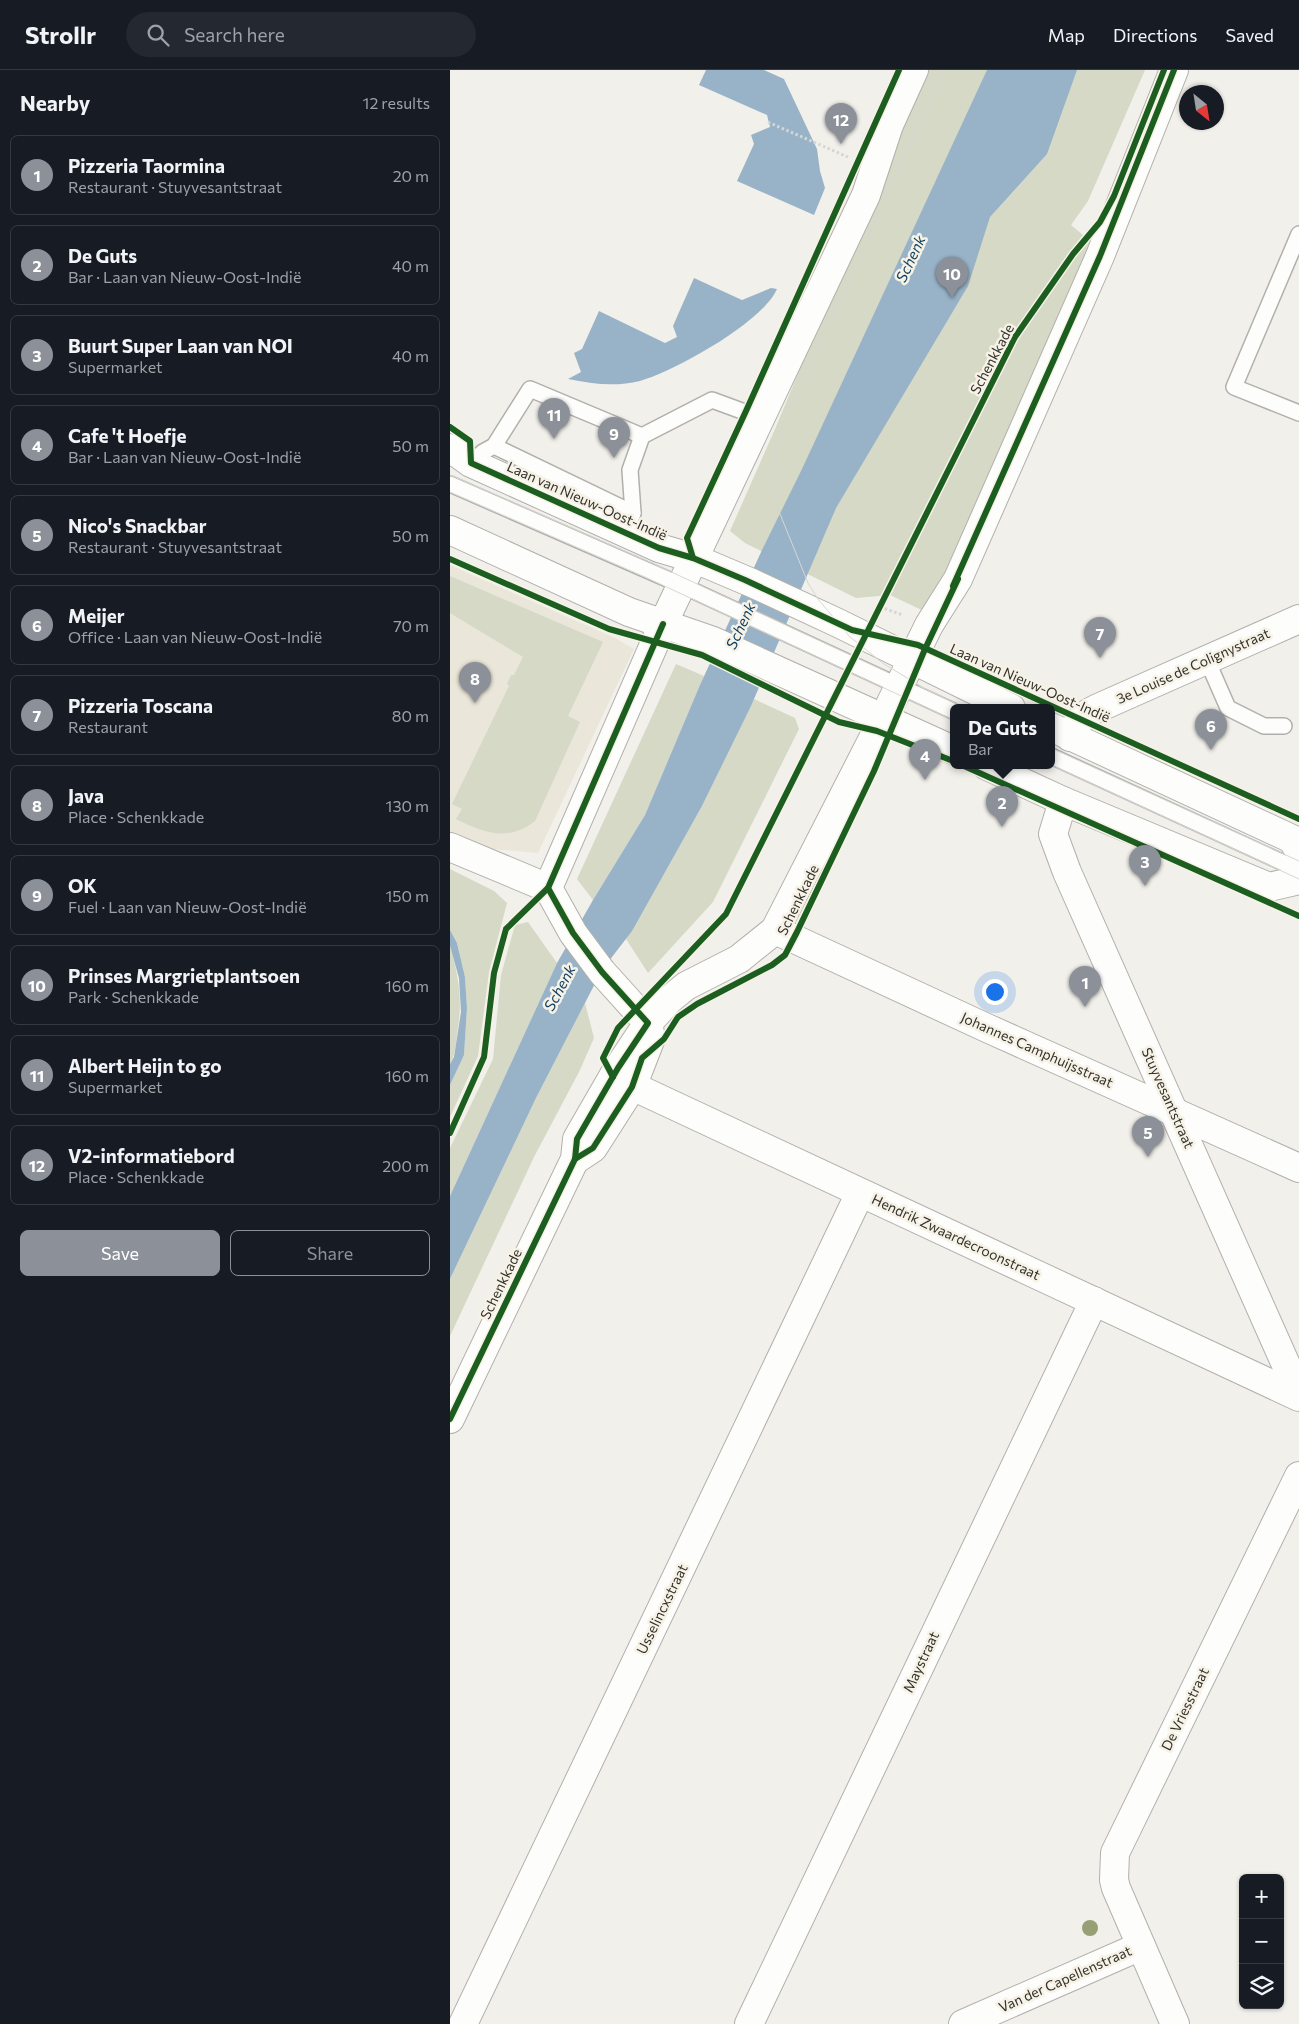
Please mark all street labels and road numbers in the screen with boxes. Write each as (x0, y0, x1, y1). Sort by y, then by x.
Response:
street label: Schenkkade (966, 321, 1017, 397)
street label: Laan van Nieuw-Oost-Indië (504, 457, 670, 544)
street label: 3e Louise de Colignystraat (1113, 624, 1272, 707)
street label: Laan van Nieuw-Oost-Indië (947, 639, 1113, 726)
street label: Schenkkade (773, 862, 822, 938)
street label: Johannes Camphuijsstraat (958, 1008, 1116, 1091)
street label: Stuyvesantstraat (1139, 1045, 1198, 1151)
street label: Hendrik Zwaardecroonstraat (869, 1190, 1043, 1283)
street label: Schenkkade (476, 1246, 525, 1322)
street label: Usselincxstraat (632, 1561, 691, 1656)
street label: Maystraat (899, 1628, 942, 1695)
street label: De Vriesstraat (1157, 1664, 1212, 1753)
street label: Van der Capellenstraat (996, 1941, 1134, 2016)

